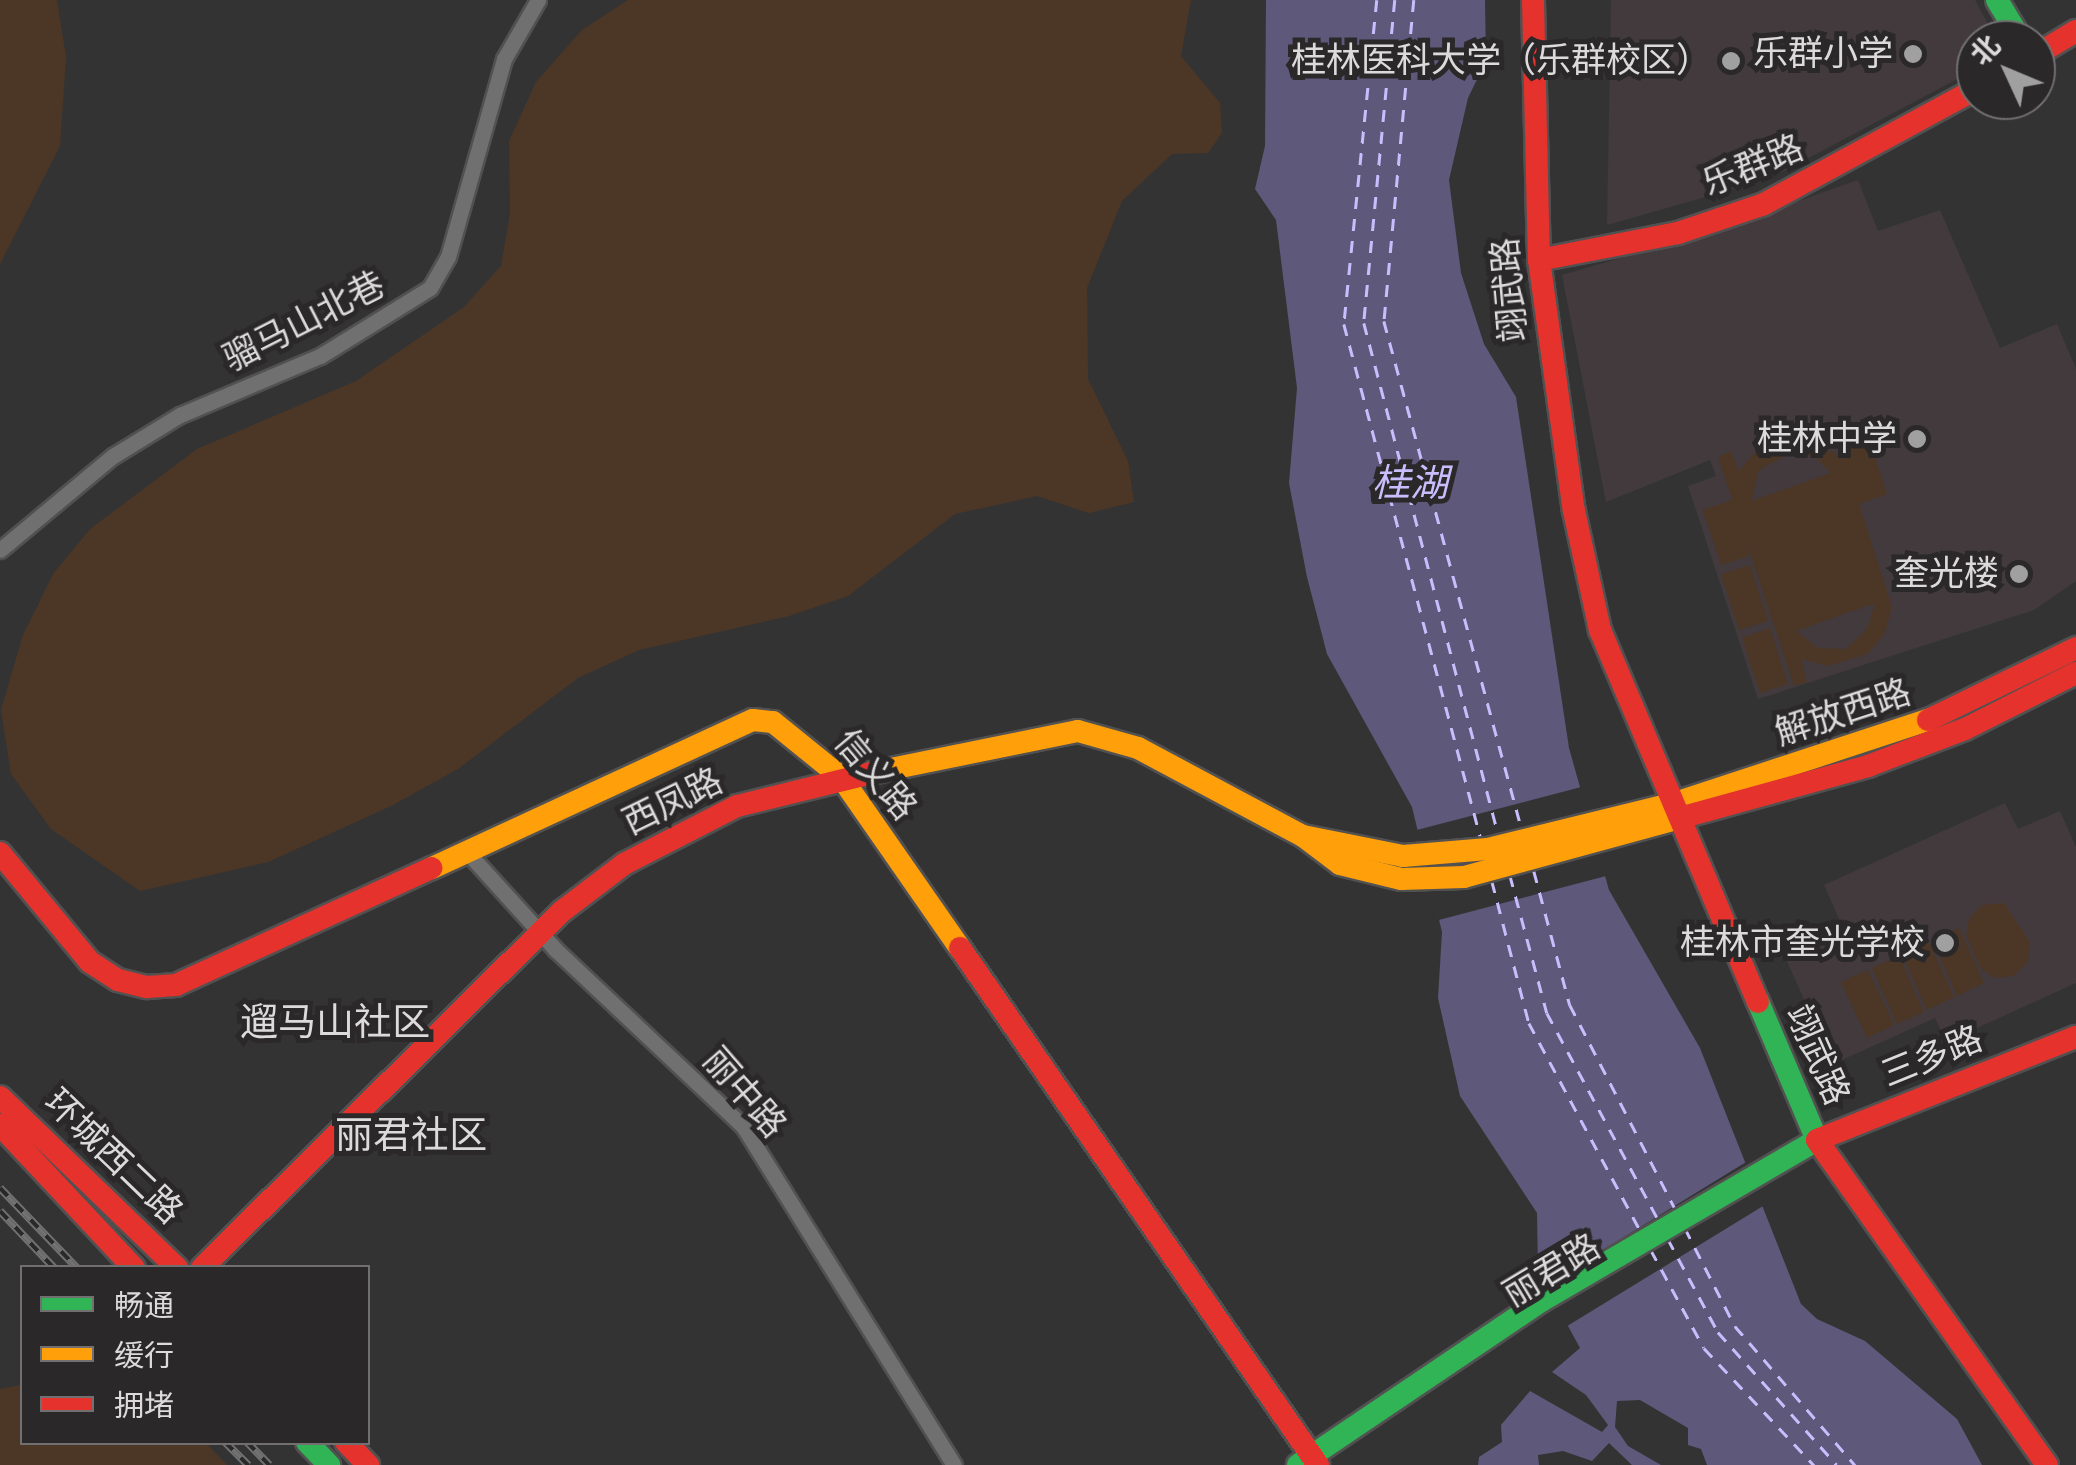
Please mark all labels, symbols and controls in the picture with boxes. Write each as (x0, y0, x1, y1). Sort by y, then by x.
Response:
north arrow (1956, 20, 2056, 120)
text: 北 (1962, 27, 2009, 74)
place label: 乐群小学 (1753, 33, 1893, 75)
place label: 桂林医科大学（乐群校区） (1291, 40, 1711, 82)
marker: 乐群小学 (1902, 43, 1924, 65)
marker: 桂林医科大学（乐群校区） (1720, 50, 1742, 72)
street label: 乐群路 (1696, 127, 1810, 205)
street label: 翊武路 (1485, 236, 1535, 344)
street label: 骝马山北巷 (217, 264, 391, 380)
place label: 桂林中学 (1757, 418, 1897, 460)
marker: 桂林中学 (1906, 428, 1928, 450)
water label: 桂湖 (1372, 461, 1448, 507)
place label: 奎光楼 (1894, 553, 1999, 595)
marker: 奎光楼 (2008, 563, 2030, 585)
street label: 解放西路 (1770, 671, 1916, 755)
street label: 信义路 (825, 721, 925, 829)
street label: 西凤路 (617, 760, 729, 844)
place label: 桂林市奎光学校 (1680, 922, 1925, 964)
marker: 桂林市奎光学校 (1934, 932, 1956, 954)
street label: 翊武路 (1776, 998, 1858, 1112)
district label: 遛马山社区 (240, 1000, 430, 1046)
street label: 三多路 (1875, 1018, 1989, 1096)
street label: 丽中路 (694, 1040, 794, 1146)
street label: 环城西二路 (35, 1081, 191, 1233)
district label: 丽君社区 (335, 1113, 487, 1159)
street label: 丽君路 (1496, 1226, 1608, 1316)
legend (20, 1265, 370, 1445)
text: 畅通 (114, 1286, 174, 1327)
text: 缓行 (114, 1336, 174, 1377)
text: 拥堵 (114, 1386, 174, 1427)

